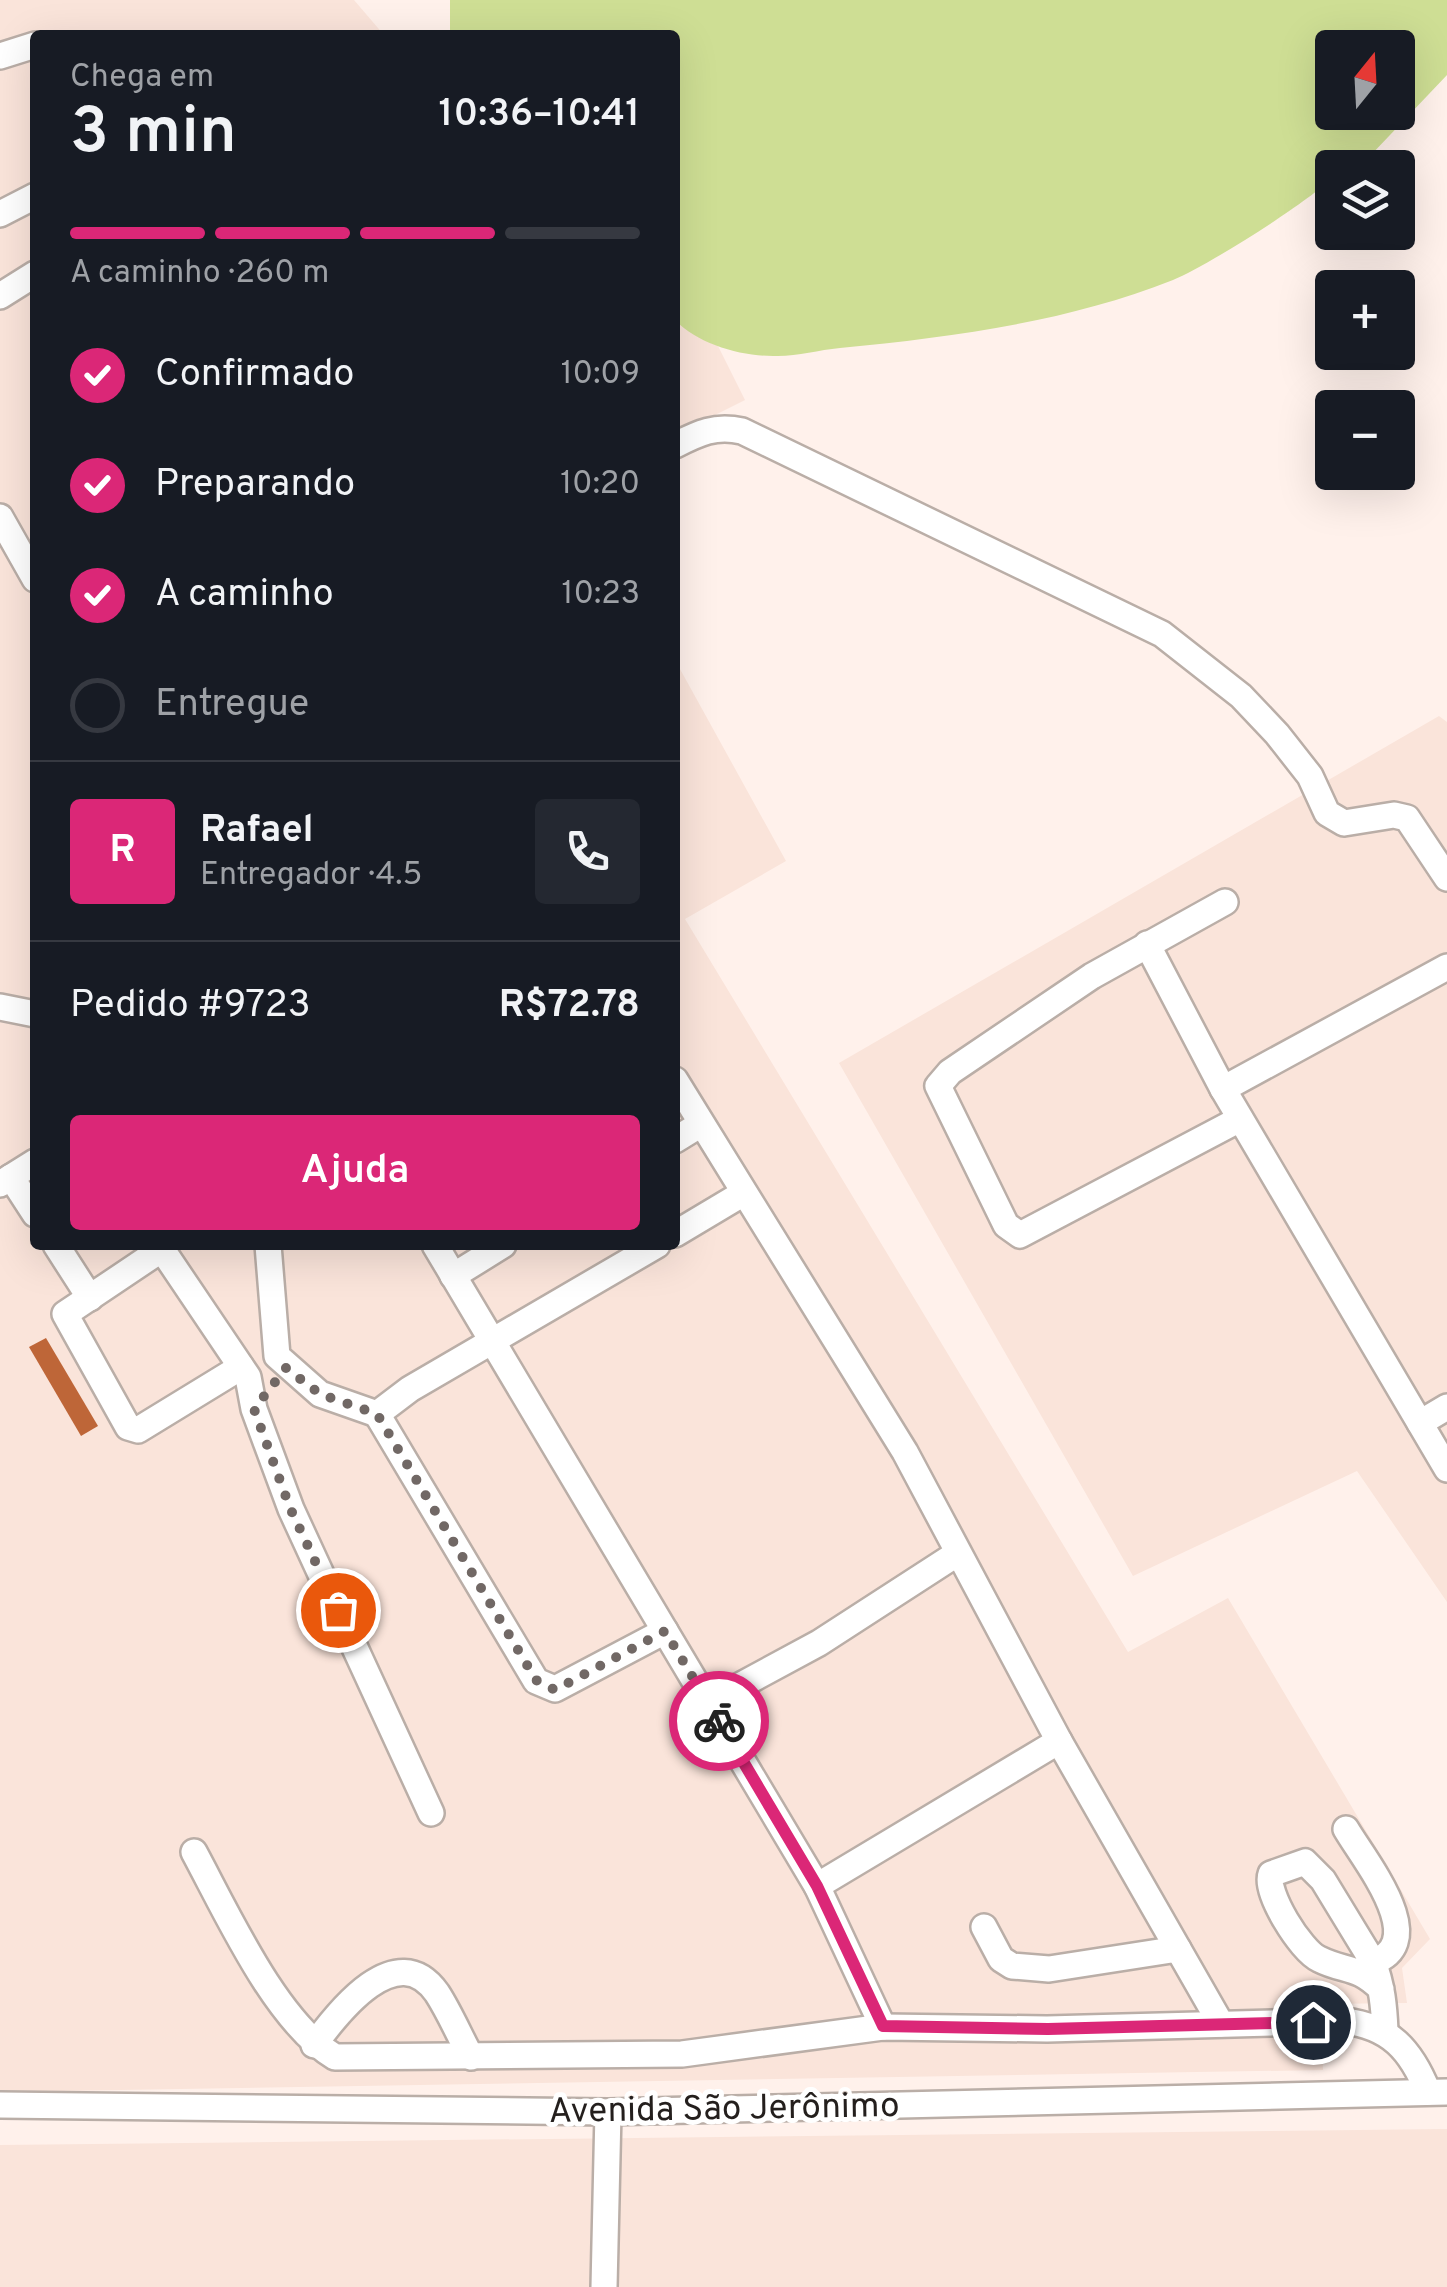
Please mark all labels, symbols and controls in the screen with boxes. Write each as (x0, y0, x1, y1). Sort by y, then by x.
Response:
north arrow (1315, 30, 1415, 130)
map controls (1315, 30, 1415, 490)
text: Chega em (70, 58, 214, 98)
text: 10:36–10:41 (439, 91, 640, 140)
text: 3 min (70, 94, 237, 176)
button: layers (1315, 150, 1415, 250)
text: A caminho · 260 m (70, 254, 329, 294)
button: + (1315, 270, 1415, 370)
icon: check (70, 348, 125, 403)
text: Confirmado (155, 351, 355, 400)
text: 10:09 (561, 355, 640, 395)
button: − (1315, 390, 1415, 490)
icon: check (70, 458, 125, 513)
text: Preparando (155, 461, 355, 510)
text: 10:20 (560, 465, 640, 505)
icon: check (70, 568, 125, 623)
text: A caminho (155, 571, 334, 620)
text: 10:23 (561, 575, 640, 615)
text: Entregue (155, 681, 309, 730)
button: phone (535, 799, 640, 904)
text: Rafael (200, 807, 314, 856)
text: R (109, 827, 136, 876)
text: Entregador · 4.5 (200, 856, 422, 896)
text: Pedido #9723 (70, 982, 311, 1031)
text: R$72.78 (499, 982, 640, 1031)
button: Ajuda (70, 1115, 640, 1230)
pin (296, 1568, 381, 1653)
icon: bag (311, 1583, 366, 1638)
courier (669, 1671, 769, 1771)
icon: bike (692, 1694, 747, 1749)
pin (1271, 1980, 1356, 2065)
icon: home (1286, 1995, 1341, 2050)
street label: Avenida São Jerônimo (548, 2085, 900, 2135)

